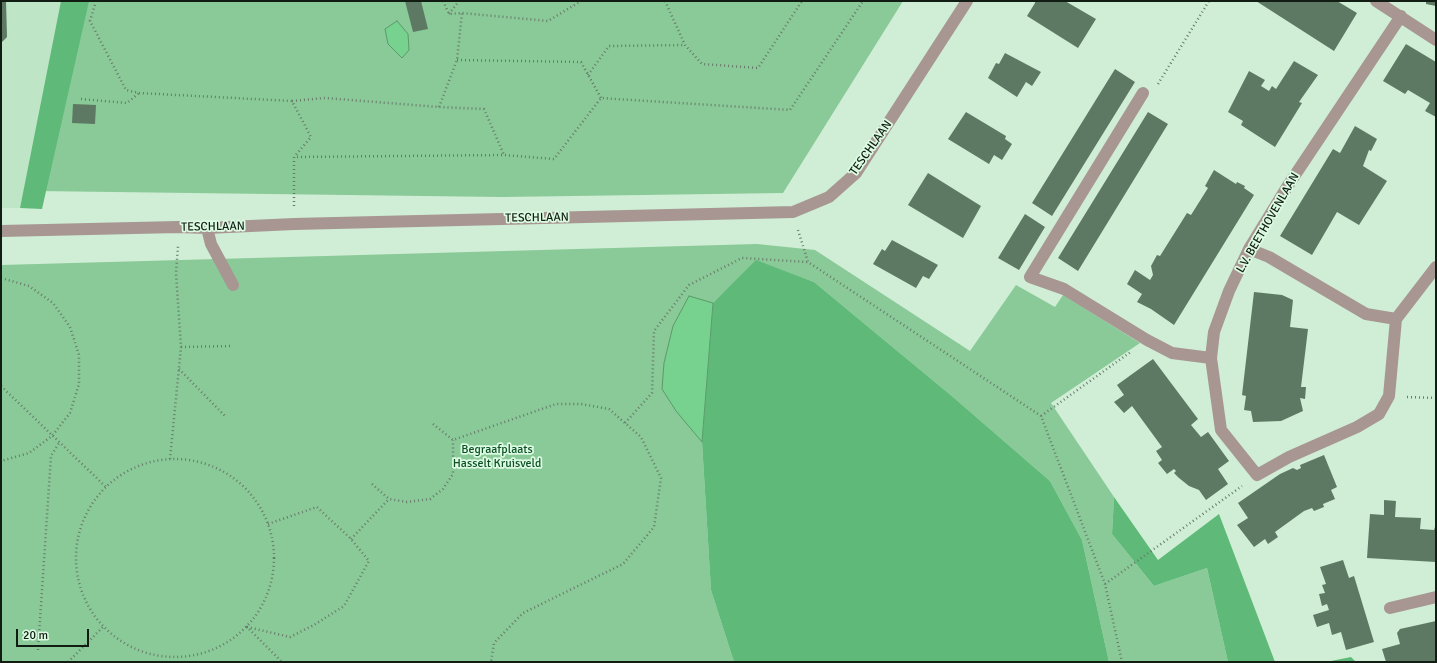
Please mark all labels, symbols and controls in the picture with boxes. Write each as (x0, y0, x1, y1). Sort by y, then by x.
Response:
street label: TESCHLAAN (847, 118, 895, 178)
street label: L.V. BEETHOVENLAAN (1233, 170, 1303, 276)
street label: TESCHLAAN (505, 210, 569, 226)
street label: TESCHLAAN (181, 219, 245, 235)
park label: Begraafplaats Hasselt Kruisveld (453, 443, 541, 471)
scale bar (18, 621, 91, 647)
text: 20 m (23, 628, 48, 643)

